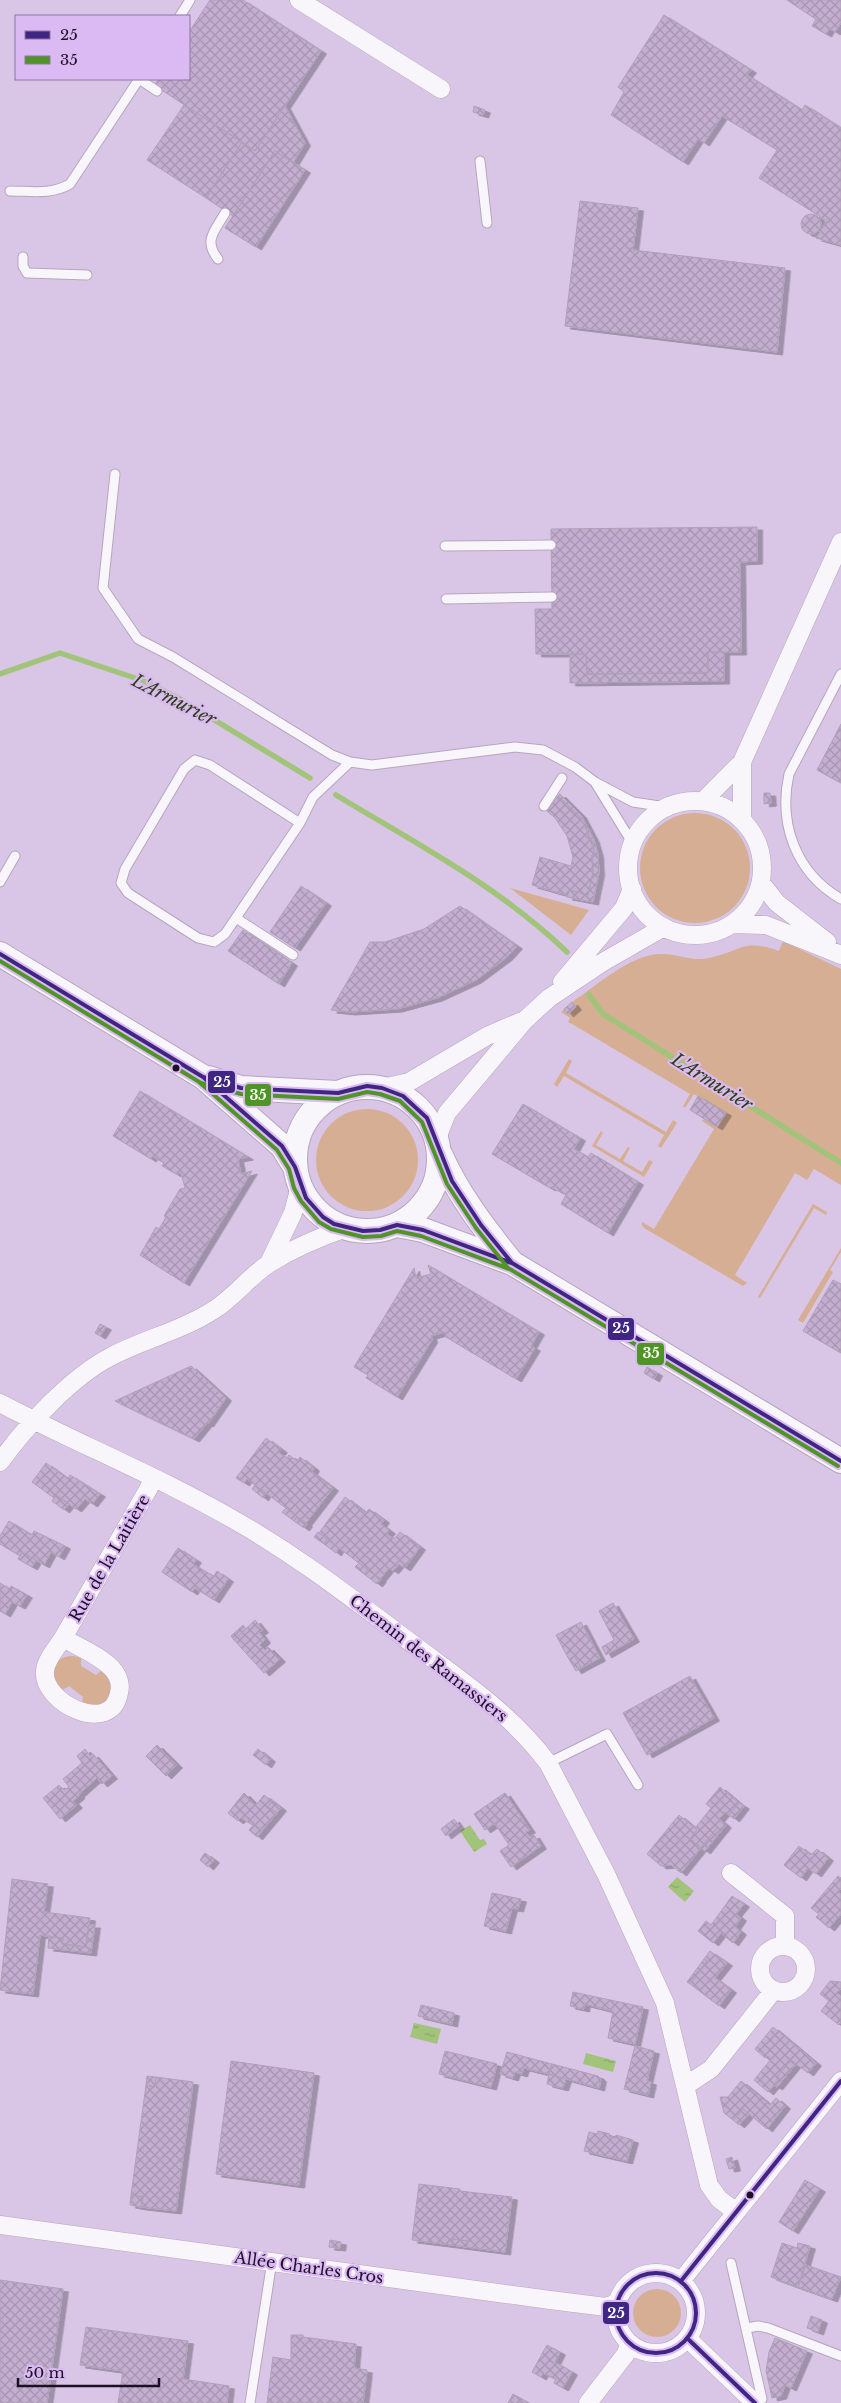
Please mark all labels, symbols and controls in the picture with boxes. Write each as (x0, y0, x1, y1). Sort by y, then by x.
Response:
legend (15, 15, 190, 80)
text: 25 (60, 25, 78, 44)
text: 35 (60, 50, 78, 69)
water label: L'Armurier (127, 669, 220, 731)
water label: L'Armurier (666, 1048, 757, 1116)
unlabelled marker (171, 1063, 181, 1073)
line badge: 25 (207, 1070, 236, 1094)
text: 25 (213, 1073, 231, 1091)
line badge: 35 (244, 1083, 272, 1107)
text: 35 (249, 1086, 267, 1104)
line badge: 25 (607, 1317, 635, 1341)
text: 25 (612, 1319, 630, 1337)
line badge: 35 (636, 1342, 665, 1366)
text: 35 (642, 1344, 660, 1362)
street label: Rue de la Laitière (64, 1491, 154, 1625)
street label: Chemin des Ramassiers (346, 1590, 512, 1726)
unlabelled marker (745, 2190, 755, 2200)
street label: Allée Charles Cros (232, 2247, 385, 2287)
line badge: 25 (602, 2301, 630, 2325)
text: 25 (607, 2304, 625, 2322)
scale bar (18, 2356, 159, 2388)
text: 50 m (25, 2363, 65, 2382)

